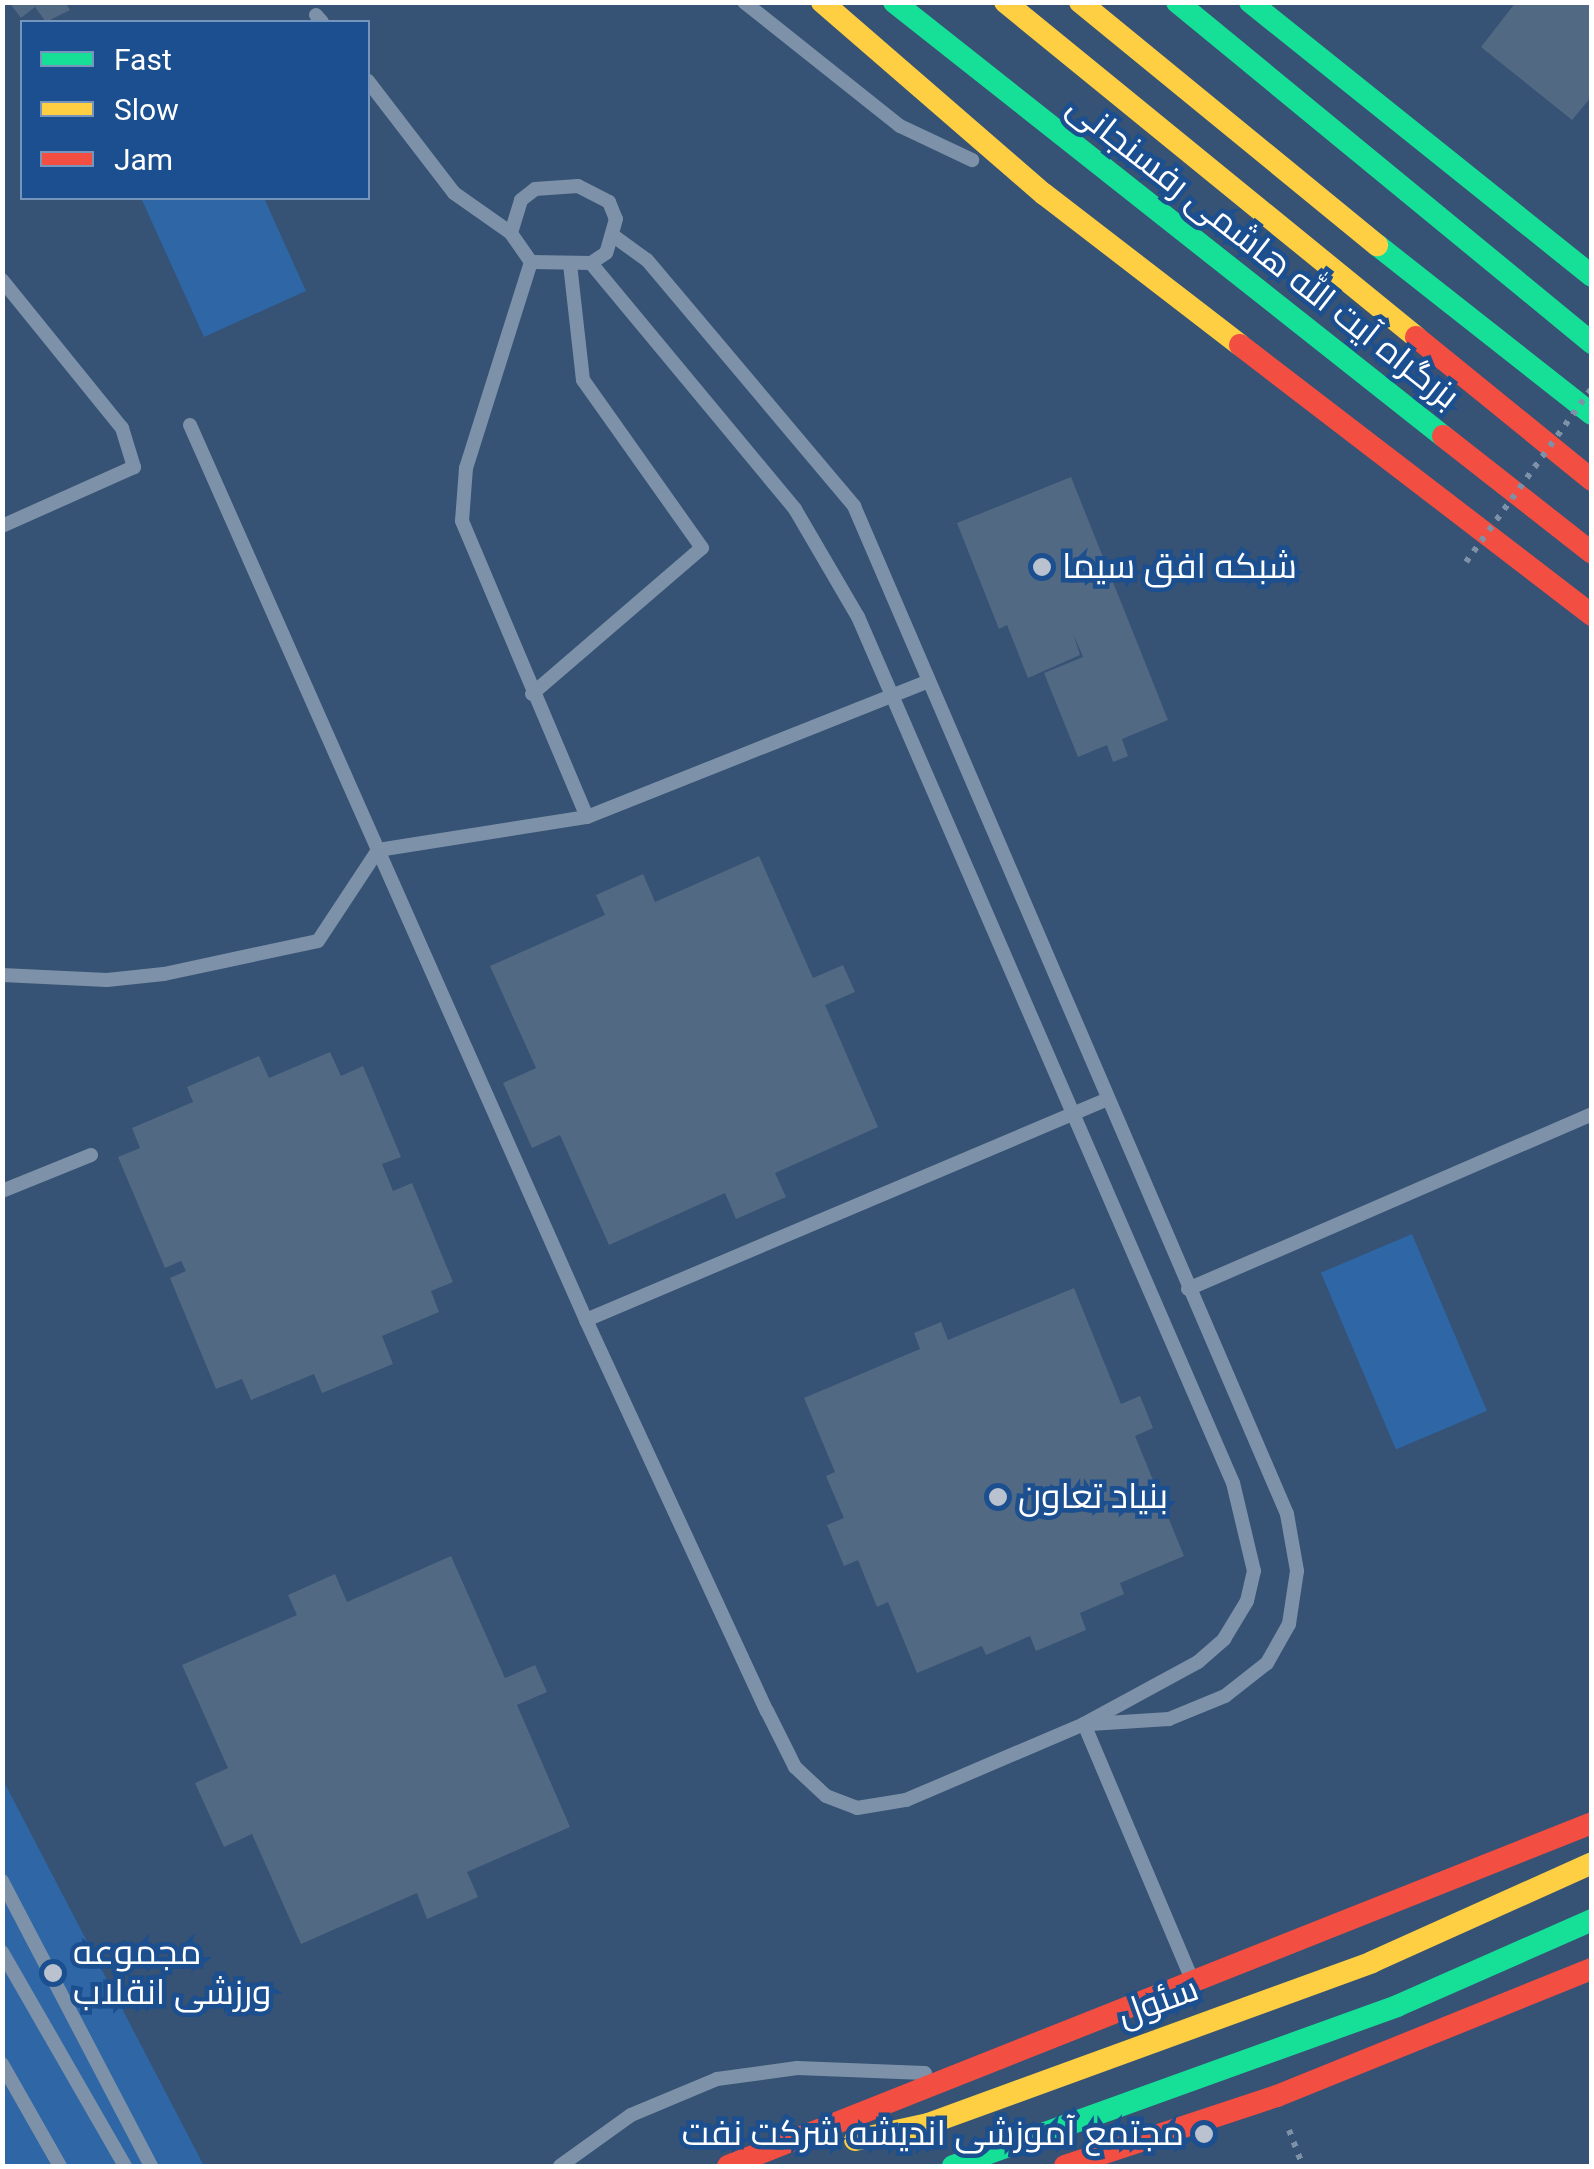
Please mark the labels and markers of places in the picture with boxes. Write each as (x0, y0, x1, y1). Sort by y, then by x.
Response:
place label: شبکه افق سیما (1062, 546, 1297, 588)
marker: شبکه افق سیما (1031, 556, 1053, 578)
place label: بنیاد تعاون (1018, 1476, 1168, 1518)
marker: بنیاد تعاون (987, 1486, 1009, 1508)
place label: مجموعه ورزشی انقلاب (73, 1932, 271, 2014)
marker: مجموعه ورزشی انقلاب (42, 1962, 64, 1984)
place label: مجتمع آموزشی اندیشه شرکت نفت (682, 2113, 1184, 2155)
marker: مجتمع آموزشی اندیشه شرکت نفت (1193, 2123, 1215, 2145)

